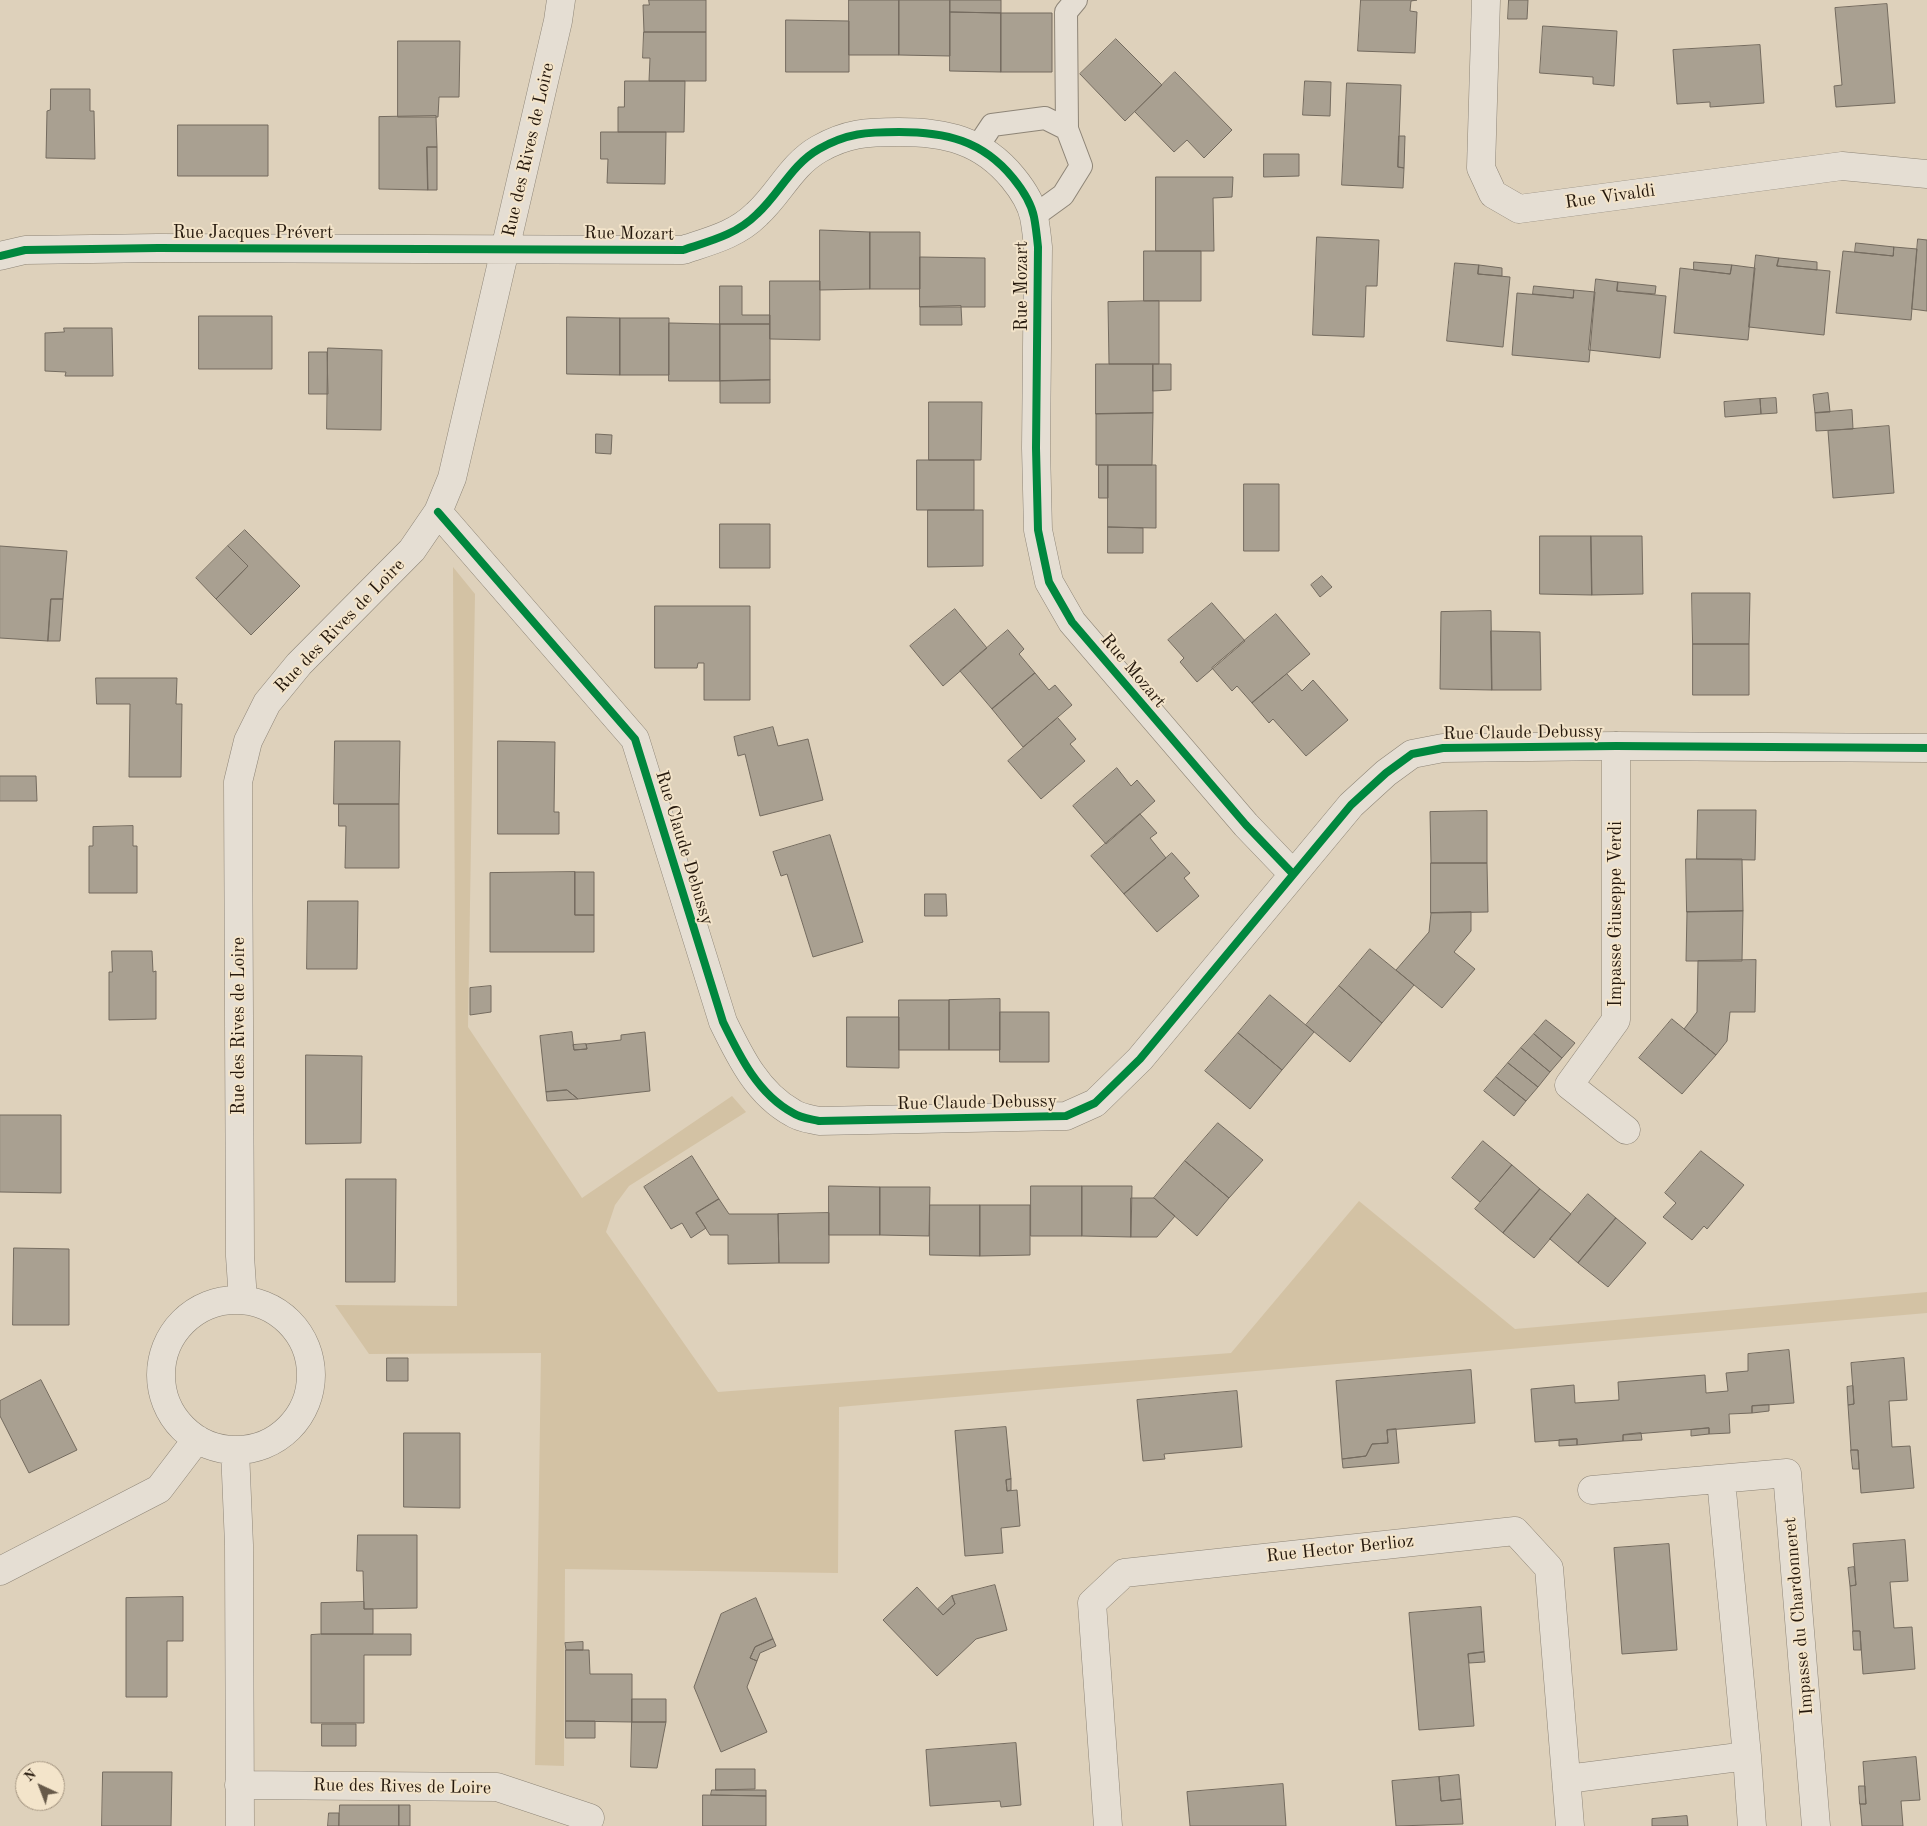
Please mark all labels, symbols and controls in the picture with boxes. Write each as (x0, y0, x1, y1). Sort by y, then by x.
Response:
street label: Rue des Rives de Loire (498, 61, 560, 239)
street label: Rue Vivaldi (1564, 180, 1656, 214)
street label: Rue Jacques Prévert (173, 222, 333, 244)
street label: Rue Mozart (584, 222, 674, 246)
street label: Rue Mozart (1011, 241, 1033, 331)
street label: Rue des Rives de Loire (270, 554, 410, 698)
street label: Rue Mozart (1096, 629, 1170, 713)
street label: Rue Claude Debussy (1443, 721, 1603, 745)
street label: Rue Claude Debussy (650, 768, 718, 928)
street label: Impasse Giuseppe Verdi (1605, 821, 1627, 1007)
street label: Rue des Rives de Loire (228, 937, 250, 1115)
street label: Rue Claude Debussy (897, 1091, 1057, 1115)
street label: Impasse du Chardonneret (1780, 1516, 1818, 1716)
street label: Rue Hector Berlioz (1265, 1531, 1415, 1567)
north arrow (15, 1761, 65, 1811)
text: N (22, 1767, 39, 1785)
street label: Rue des Rives de Loire (313, 1775, 491, 1799)

